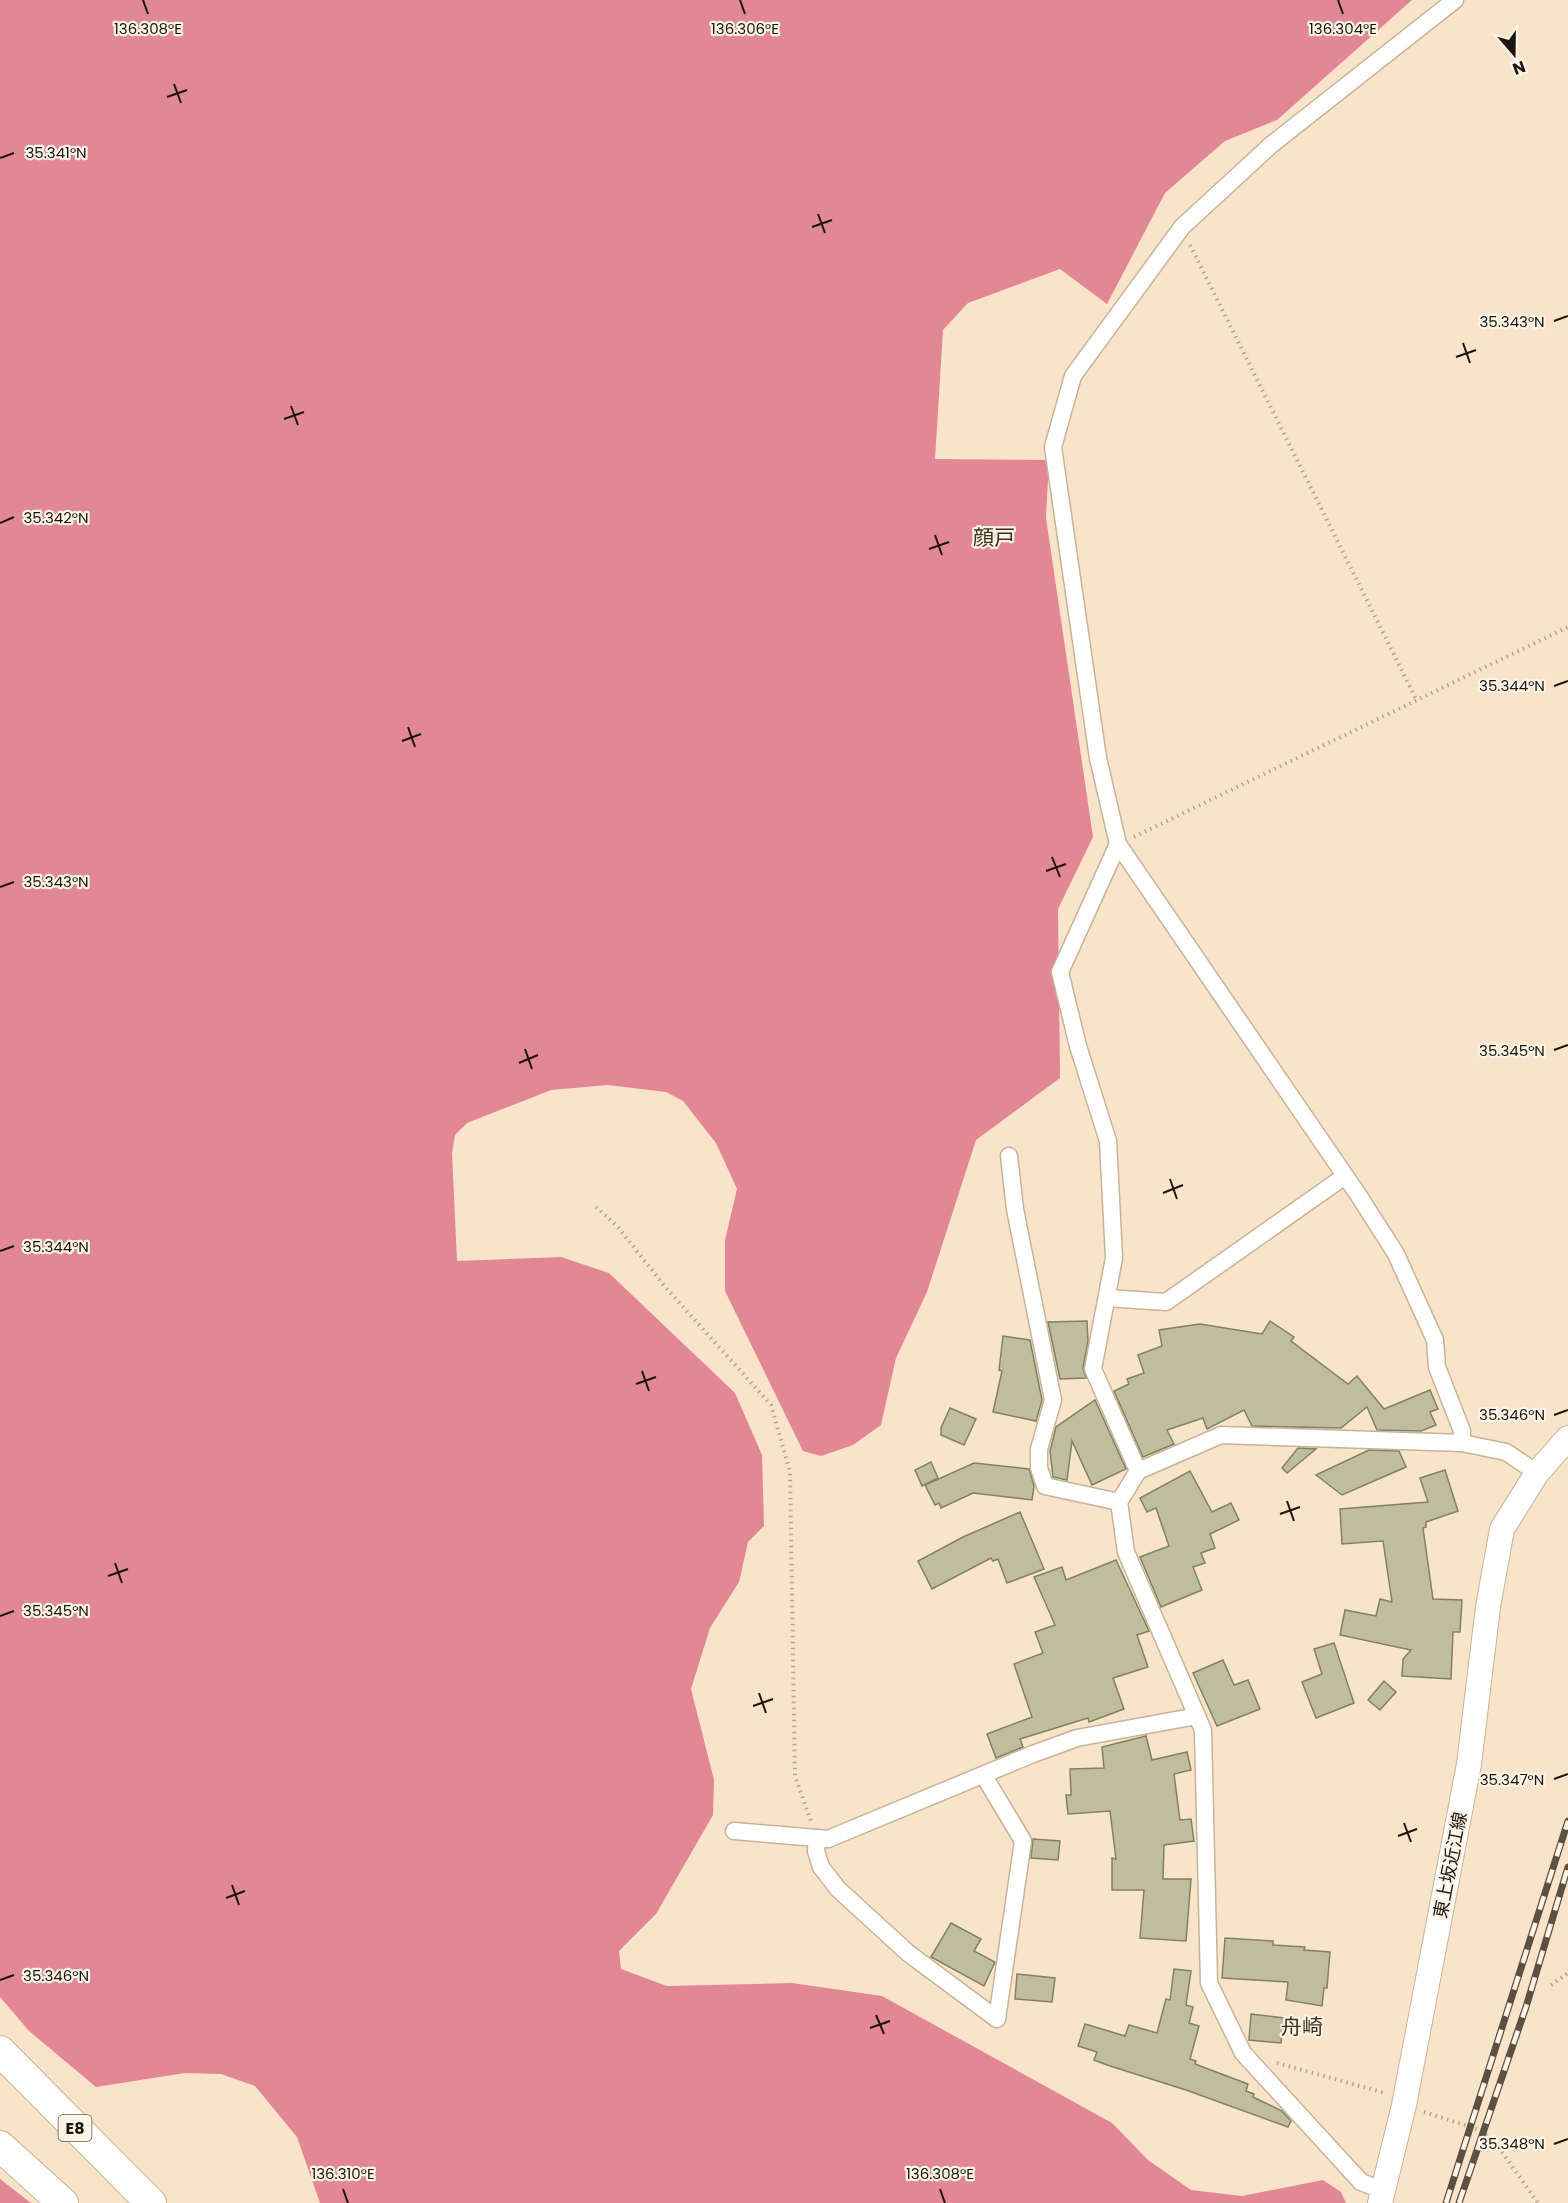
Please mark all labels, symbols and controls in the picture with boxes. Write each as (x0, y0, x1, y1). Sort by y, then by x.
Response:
text: 136.308°E (114, 18, 182, 39)
text: 136.306°E (711, 18, 779, 39)
text: 136.304°E (1309, 18, 1377, 39)
north arrow (1484, 24, 1544, 84)
text: N (1509, 55, 1529, 80)
text: 35.341°N (25, 142, 87, 163)
text: 35.343°N (1479, 311, 1545, 332)
text: 35.342°N (24, 507, 89, 528)
district label: 顔戸 (973, 523, 1015, 552)
text: 35.344°N (1479, 675, 1545, 696)
text: 35.343°N (23, 871, 89, 892)
text: 35.345°N (1479, 1040, 1545, 1061)
text: 35.344°N (23, 1236, 89, 1257)
text: 35.346°N (1479, 1404, 1545, 1425)
text: 35.345°N (23, 1600, 89, 1621)
text: 35.347°N (1480, 1769, 1544, 1790)
street label: 東上坂近江線 (1427, 1810, 1473, 1920)
text: 35.346°N (23, 1965, 89, 1986)
district label: 舟崎 (1281, 2012, 1323, 2041)
road number: E8 (58, 2115, 92, 2141)
text: 35.348°N (1479, 2133, 1545, 2154)
text: 136.310°E (311, 2163, 375, 2184)
text: 136.308°E (906, 2163, 974, 2184)

